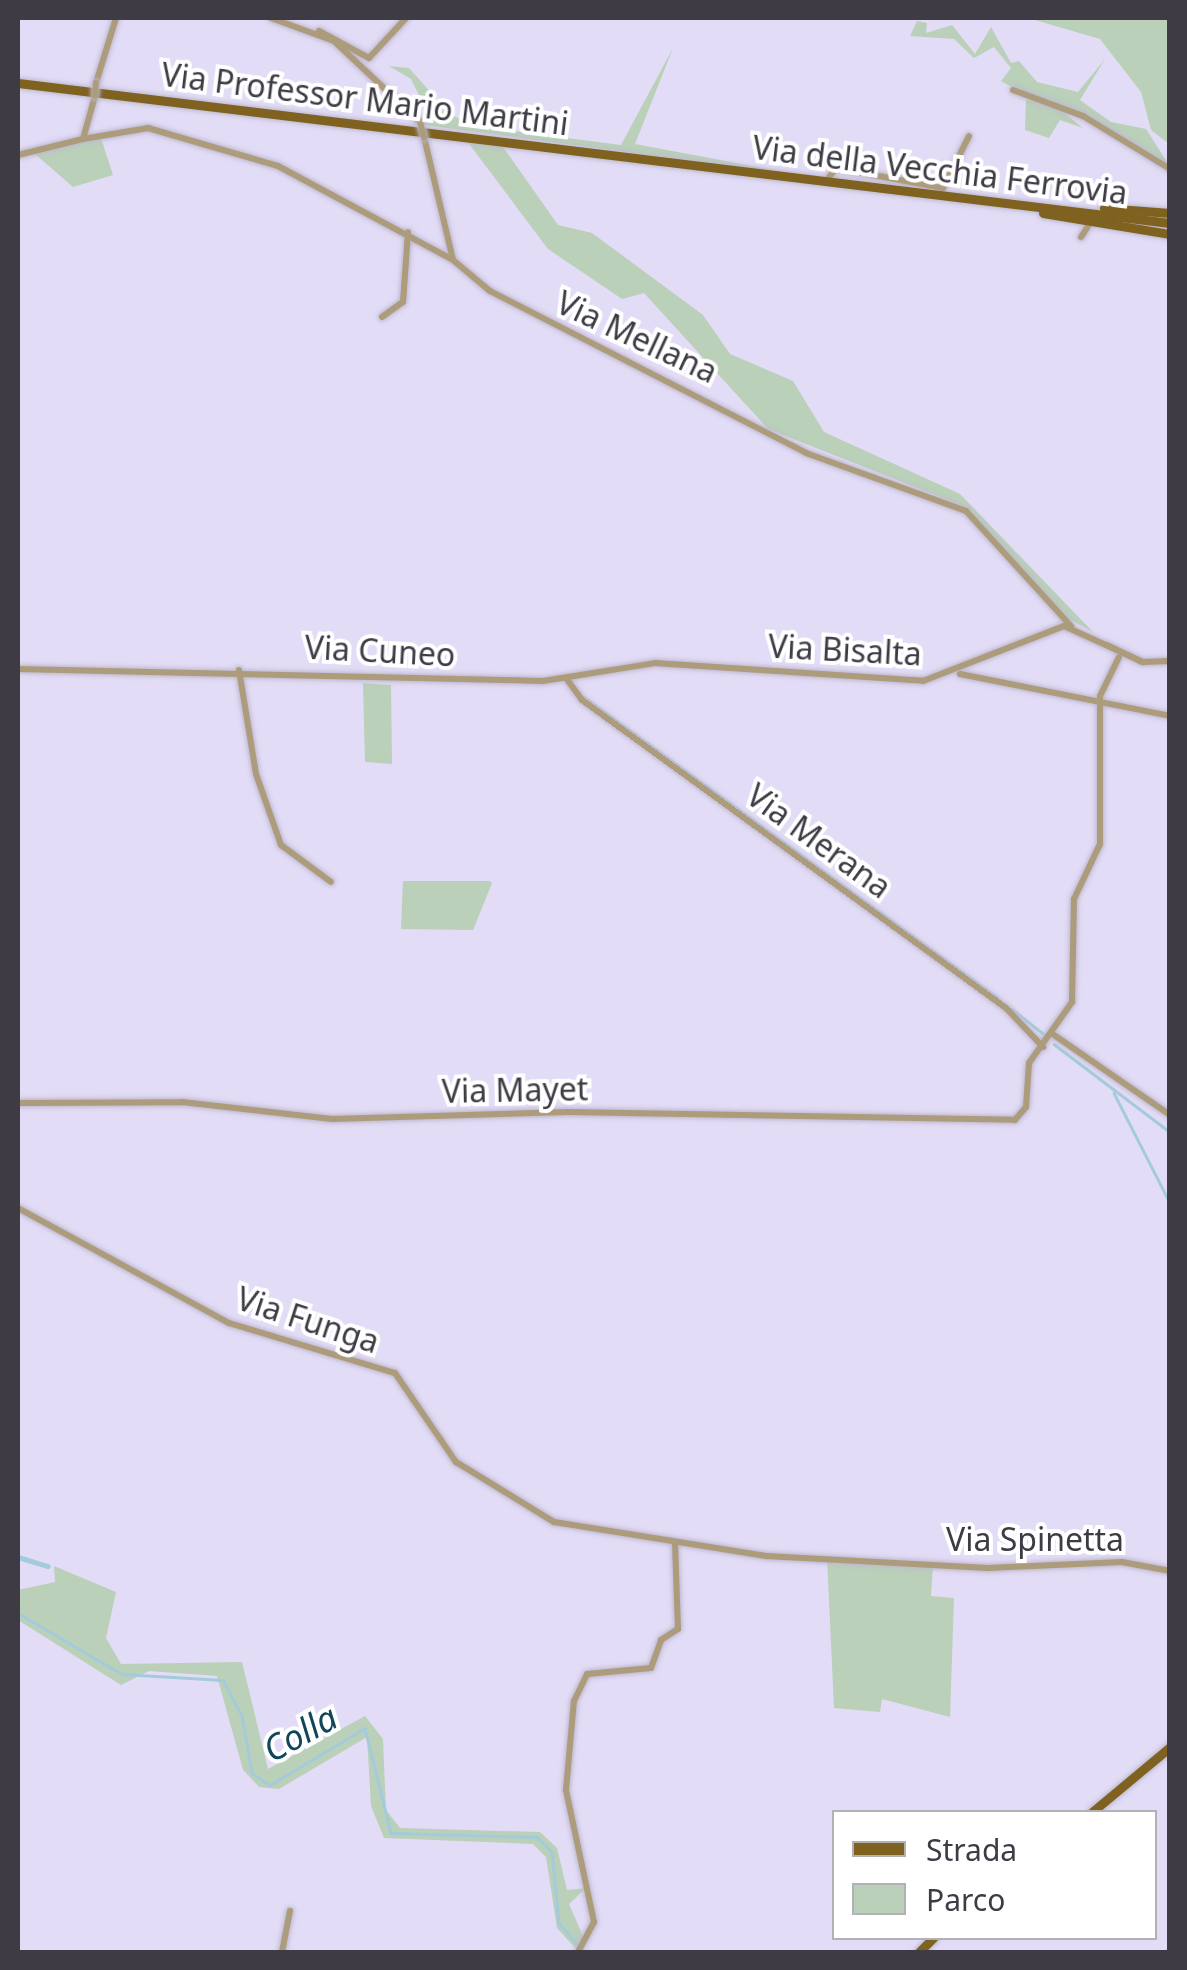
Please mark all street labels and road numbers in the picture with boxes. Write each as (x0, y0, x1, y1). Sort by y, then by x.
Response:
street label: Via Professor Mario Martini (159, 55, 571, 143)
street label: Via della Vecchia Ferrovia (750, 128, 1130, 212)
street label: Via Mellana (550, 283, 724, 391)
street label: Via Bisalta (767, 627, 923, 673)
street label: Via Cuneo (304, 628, 456, 674)
street label: Via Merana (739, 776, 899, 906)
street label: Via Mayet (441, 1070, 589, 1110)
street label: Via Funga (232, 1279, 384, 1361)
street label: Via Spinetta (946, 1520, 1124, 1558)

